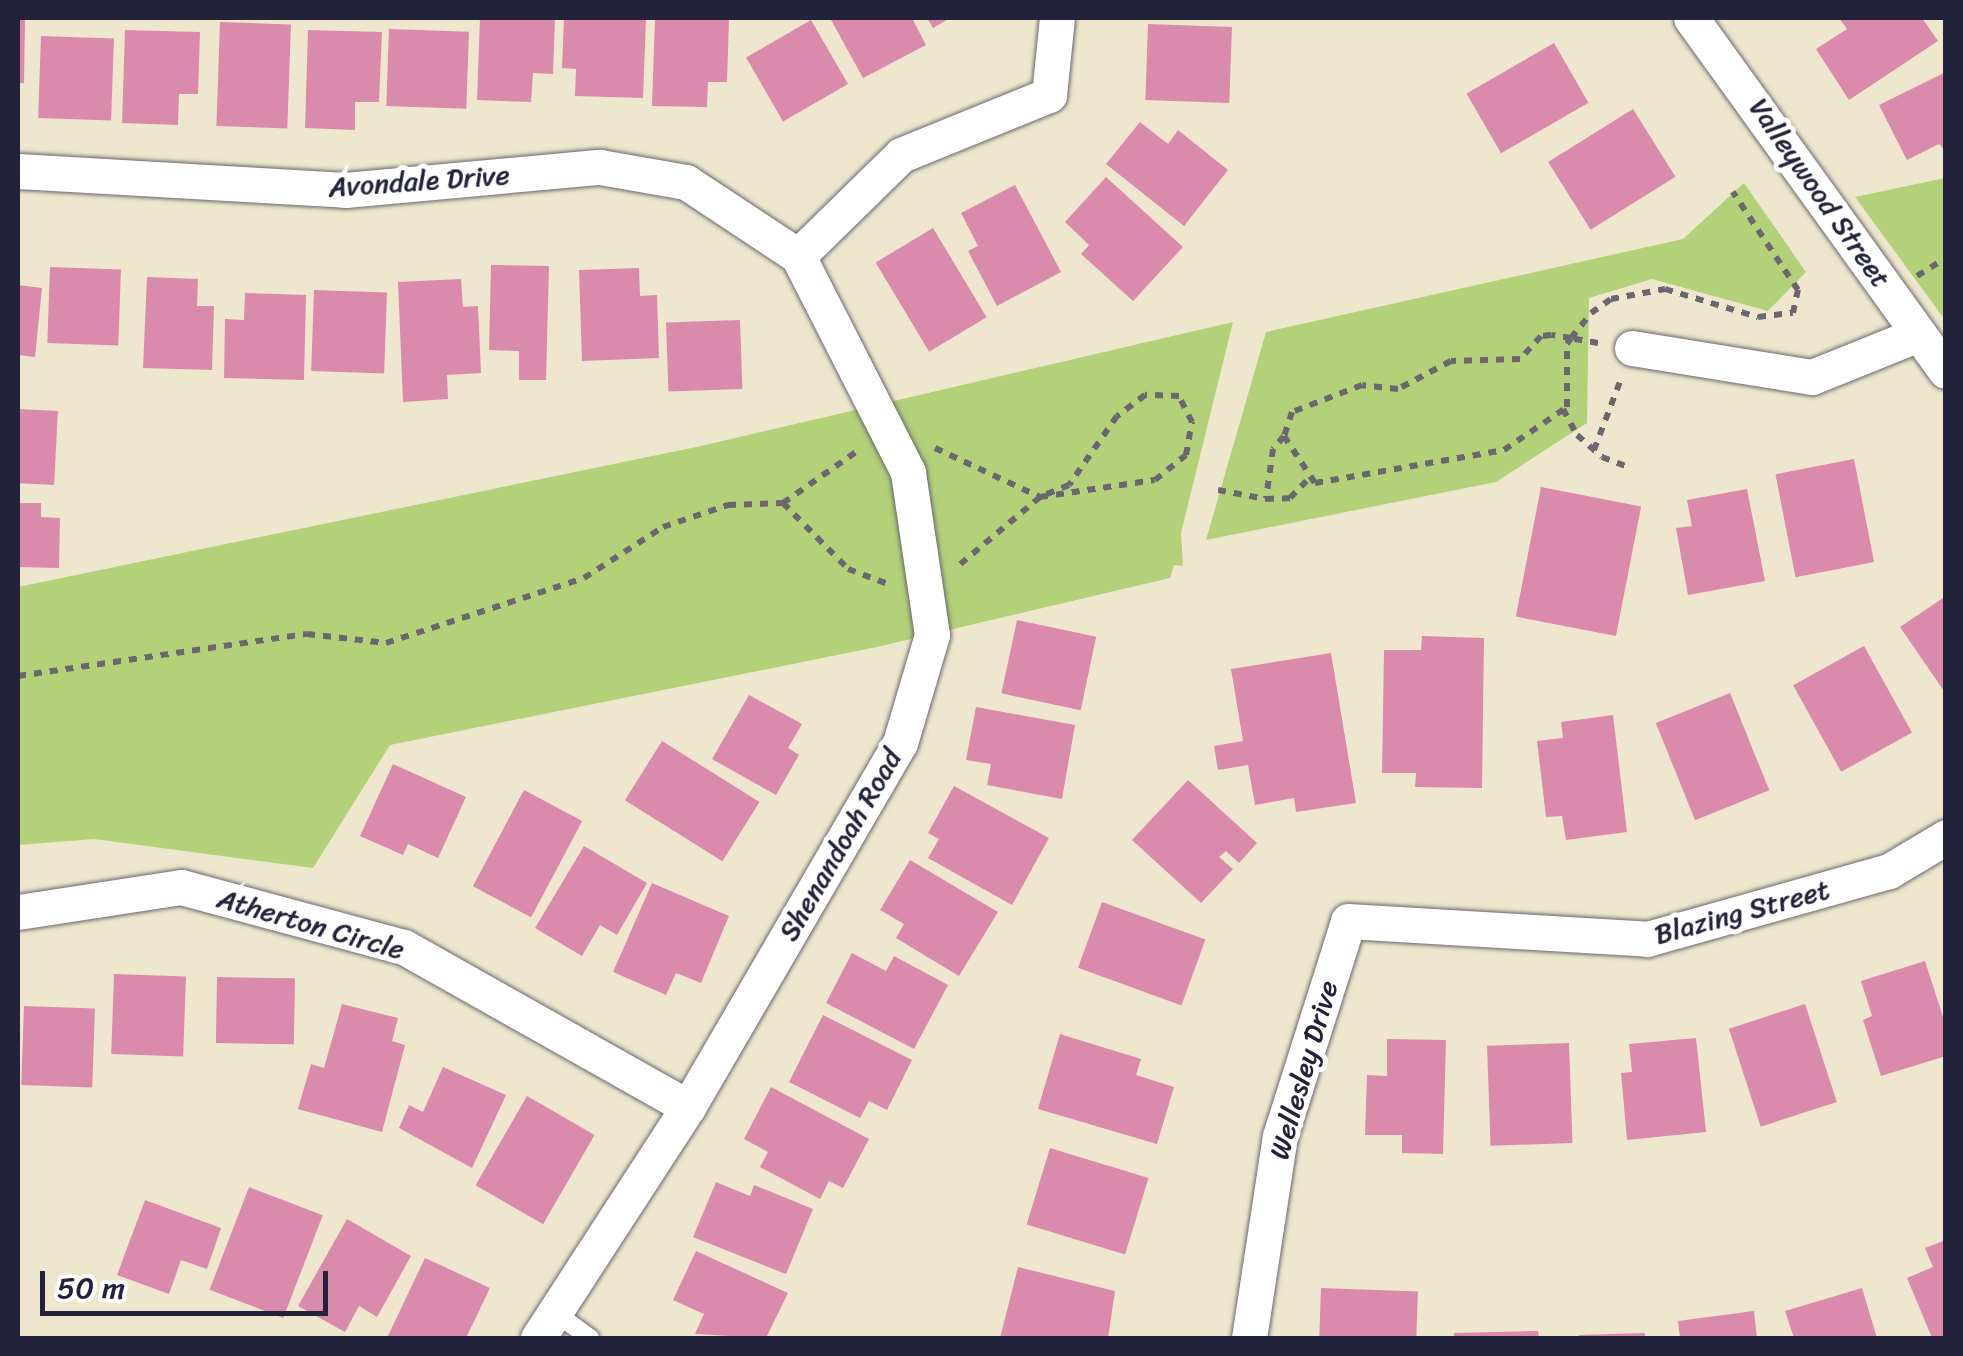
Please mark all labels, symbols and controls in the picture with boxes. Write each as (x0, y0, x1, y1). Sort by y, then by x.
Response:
street label: Valleywood Street (1742, 92, 1898, 294)
street label: Avondale Drive (327, 158, 511, 204)
street label: Shenandoah Road (772, 743, 908, 947)
street label: Blazing Street (1651, 873, 1833, 951)
street label: Atherton Circle (214, 881, 408, 967)
street label: Wellesley Drive (1262, 977, 1346, 1163)
scale bar (45, 1251, 332, 1313)
text: 50 m (57, 1261, 125, 1315)

